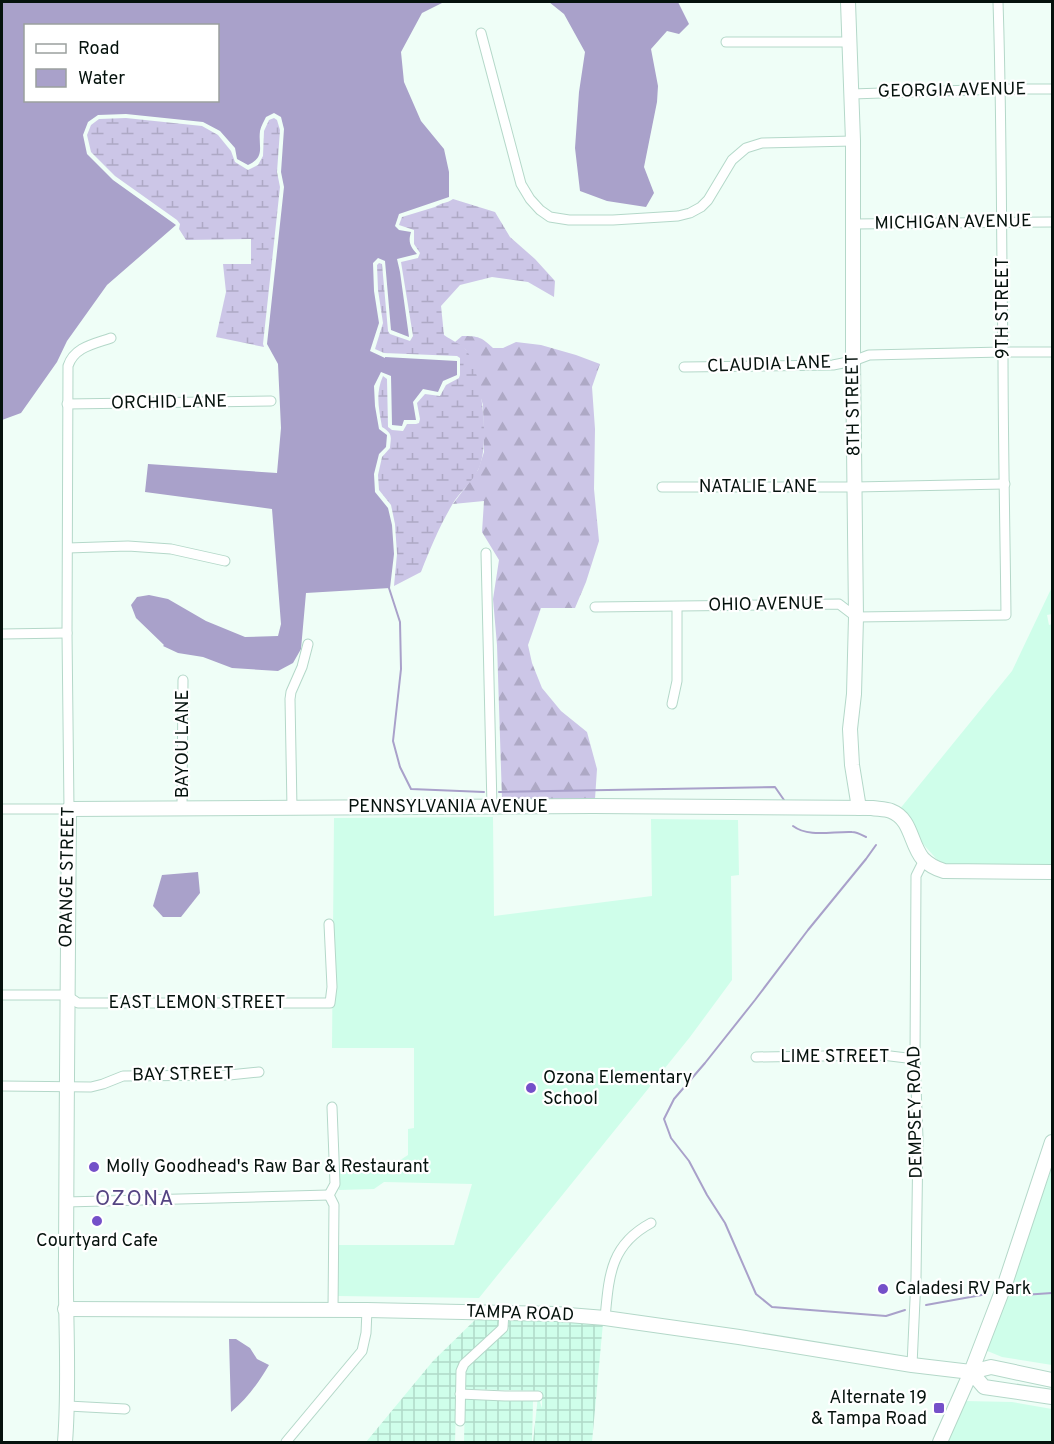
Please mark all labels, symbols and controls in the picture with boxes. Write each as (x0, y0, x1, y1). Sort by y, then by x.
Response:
legend (24, 24, 219, 102)
text: Road (78, 38, 120, 61)
text: Water (78, 68, 125, 91)
street label: GEORGIA AVENUE (878, 78, 1026, 104)
street label: MICHIGAN AVENUE (874, 210, 1032, 236)
street label: 9TH STREET (992, 257, 1015, 359)
street label: CLAUDIA LANE (707, 351, 831, 379)
street label: 8TH STREET (842, 354, 866, 456)
street label: ORCHID LANE (111, 390, 227, 416)
street label: NATALIE LANE (699, 476, 817, 499)
street label: OHIO AVENUE (708, 592, 824, 618)
street label: BAYOU LANE (172, 690, 195, 798)
street label: PENNSYLVANIA AVENUE (348, 796, 548, 819)
street label: ORANGE STREET (55, 806, 81, 948)
street label: EAST LEMON STREET (108, 992, 286, 1015)
street label: DEMPSEY ROAD (903, 1045, 929, 1179)
street label: LIME STREET (780, 1046, 890, 1069)
street label: BAY STREET (132, 1063, 234, 1087)
place label: Ozona Elementary School (543, 1067, 692, 1111)
marker: Ozona Elementary School (524, 1081, 538, 1095)
place label: Molly Goodhead's Raw Bar & Restaurant (106, 1156, 429, 1179)
marker: Molly Goodhead's Raw Bar & Restaurant (87, 1160, 101, 1174)
district label: OZONA (95, 1186, 175, 1213)
marker: Courtyard Cafe (90, 1214, 104, 1228)
place label: Courtyard Cafe (36, 1230, 158, 1253)
place label: Caladesi RV Park (895, 1278, 1031, 1301)
marker: Caladesi RV Park (876, 1282, 890, 1296)
street label: TAMPA ROAD (465, 1301, 575, 1327)
place label: Alternate 19 & Tampa Road (811, 1387, 927, 1431)
marker: Alternate 19 & Tampa Road (932, 1401, 946, 1415)

